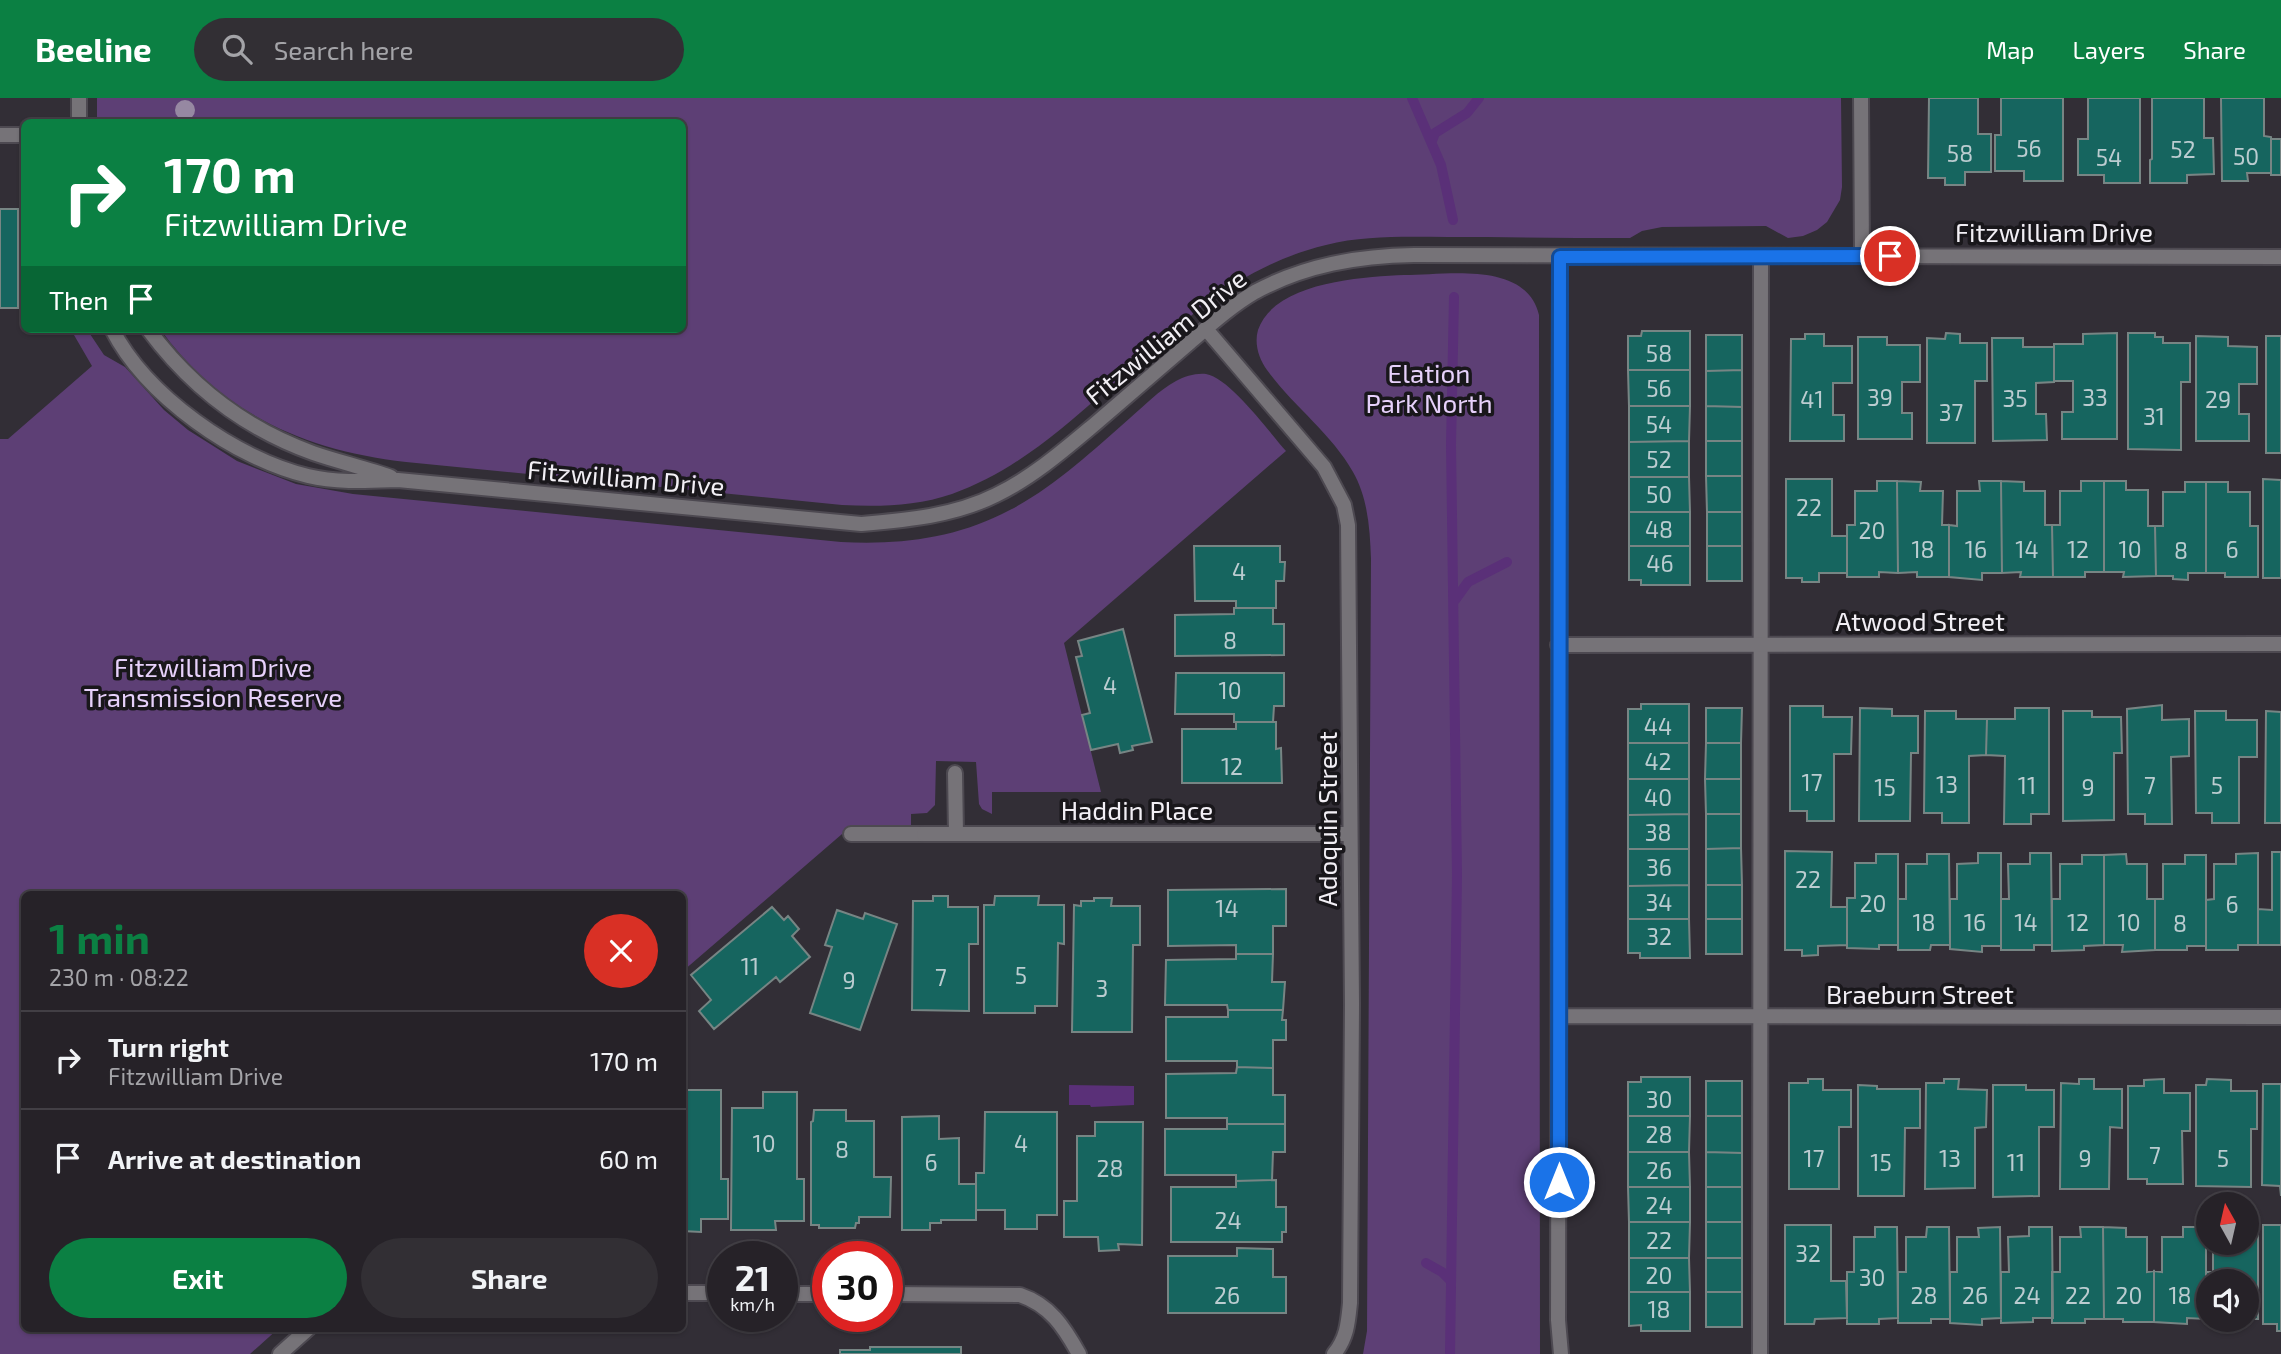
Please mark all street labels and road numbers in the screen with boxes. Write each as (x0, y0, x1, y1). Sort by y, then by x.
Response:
street label: Fitzwilliam Drive (1955, 216, 2153, 247)
street label: Fitzwilliam Drive (1078, 262, 1252, 410)
street label: Fitzwilliam Drive (526, 453, 726, 501)
street label: Atwood Street (1835, 605, 2005, 636)
street label: Adoquin Street (1311, 731, 1342, 907)
street label: Haddin Place (1061, 794, 1213, 825)
street label: Braeburn Street (1826, 978, 2014, 1009)

